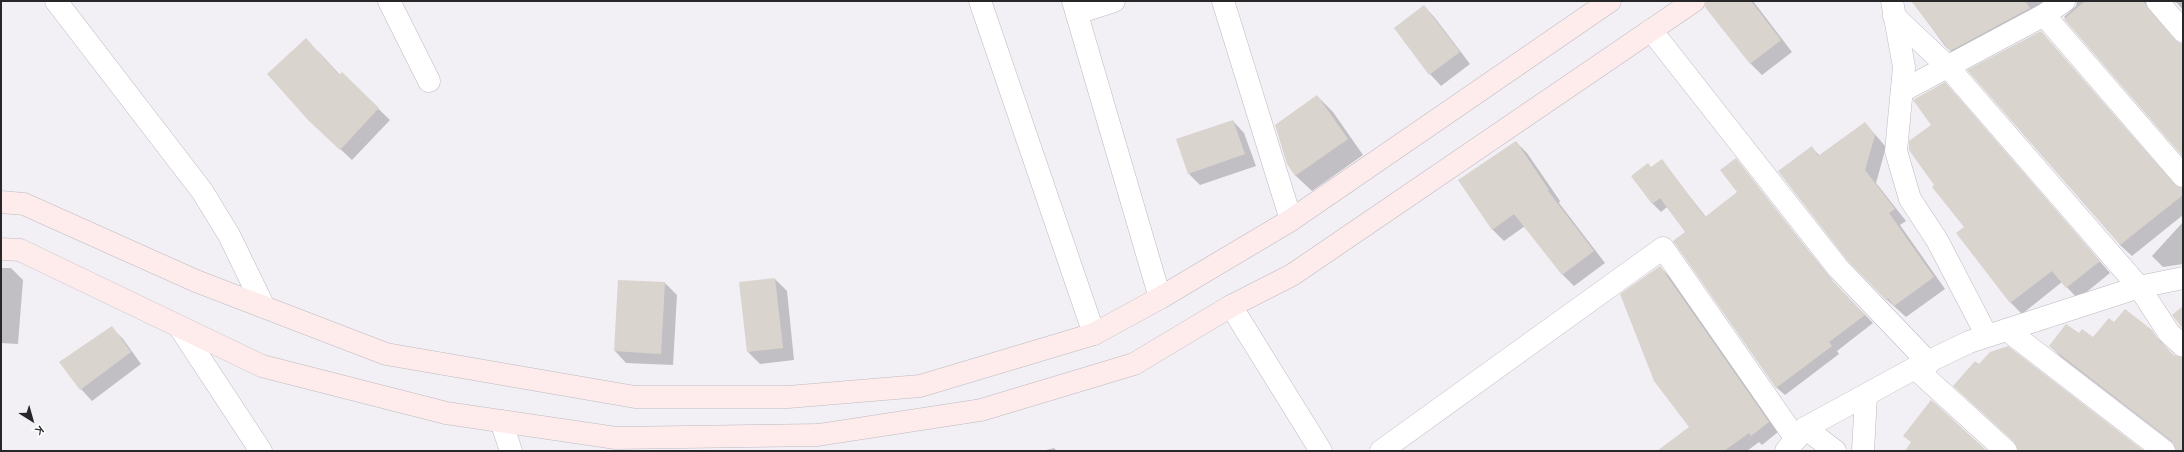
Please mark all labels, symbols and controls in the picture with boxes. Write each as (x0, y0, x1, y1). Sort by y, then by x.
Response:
north arrow (12, 400, 52, 440)
text: K (32, 422, 47, 438)

